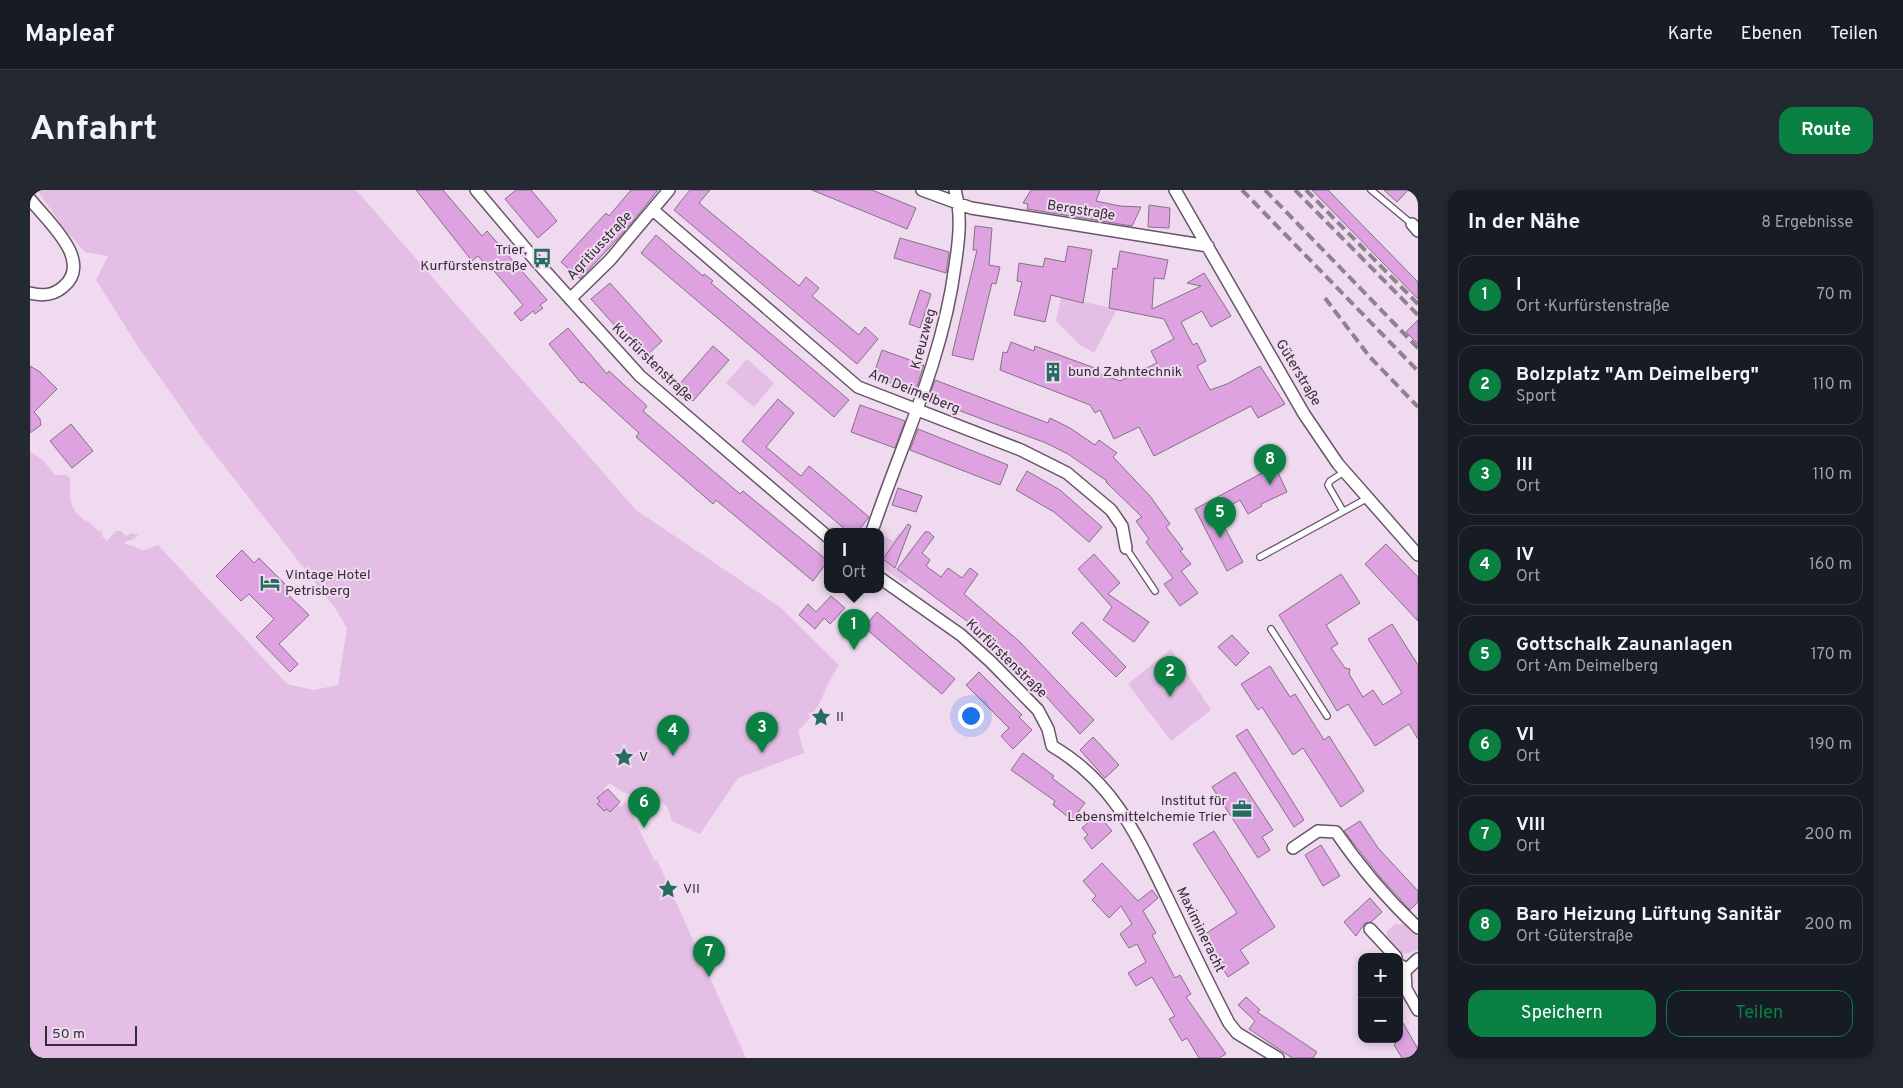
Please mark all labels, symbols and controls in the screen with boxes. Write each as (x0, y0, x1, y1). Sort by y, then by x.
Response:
text: Mapleaf (25, 20, 114, 50)
text: Karte (1668, 23, 1713, 46)
text: Ebenen (1741, 23, 1802, 46)
text: Teilen (1830, 23, 1878, 46)
button: Route (1779, 107, 1873, 154)
text: Anfahrt (30, 108, 157, 152)
street label: Bergstraße (1046, 197, 1116, 225)
street label: Agritiusstraße (564, 208, 636, 284)
text: In der Nähe (1468, 209, 1580, 236)
text: 8 Ergebnisse (1761, 213, 1853, 233)
place label: Trier, Kurfürstenstraße (420, 242, 527, 275)
bus stop icon: Trier, Kurfürstenstraße (531, 247, 553, 269)
text: I (1516, 273, 1522, 297)
text: 1 (1482, 285, 1488, 305)
text: 70 m (1817, 285, 1852, 305)
text: Ort · Kurfürstenstraße (1516, 297, 1670, 317)
street label: Kreuzweg (908, 307, 940, 371)
street label: Kurfürstenstraße (608, 320, 696, 406)
street label: Güterstraße (1272, 337, 1324, 409)
building icon: bund Zahntechnik (1042, 361, 1064, 383)
text: Bolzplatz "Am Deimelberg" (1516, 363, 1759, 387)
place label: bund Zahntechnik (1068, 364, 1182, 381)
street label: Am Deimelberg (866, 366, 962, 418)
text: 2 (1480, 375, 1490, 395)
text: 110 m (1812, 375, 1852, 395)
text: Sport (1516, 387, 1556, 407)
pin: 8 (1254, 444, 1286, 485)
text: III (1516, 453, 1533, 477)
text: 3 (1480, 465, 1490, 485)
text: 110 m (1812, 465, 1852, 485)
text: Ort (1516, 477, 1540, 497)
pin: 5 (1204, 497, 1236, 538)
popup (824, 528, 884, 593)
text: I (842, 539, 847, 563)
text: IV (1516, 543, 1534, 567)
text: 4 (1480, 555, 1490, 575)
text: 160 m (1809, 555, 1852, 575)
text: Ort (842, 563, 866, 583)
place label: Vintage Hotel Petrisberg (285, 567, 371, 600)
text: Ort (1516, 567, 1540, 587)
hotel icon: Vintage Hotel Petrisberg (259, 572, 281, 594)
pin: 1 (838, 609, 870, 650)
street label: Kurfürstenstraße (962, 616, 1050, 702)
text: Gottschalk Zaunanlagen (1516, 633, 1733, 657)
text: 5 (1480, 645, 1490, 665)
text: 170 m (1811, 645, 1852, 665)
pin: 2 (1154, 656, 1186, 697)
text: Ort · Am Deimelberg (1516, 657, 1658, 677)
your location (958, 703, 984, 729)
place icon: II (810, 706, 832, 728)
place label: II (836, 709, 844, 726)
pin: 3 (746, 712, 778, 753)
pin: 4 (657, 715, 689, 756)
text: VI (1516, 723, 1534, 747)
text: 6 (1480, 735, 1490, 755)
text: 190 m (1809, 735, 1852, 755)
place icon: V (613, 746, 635, 768)
text: Ort (1516, 747, 1540, 767)
place label: V (639, 749, 648, 766)
pin: 6 (628, 787, 660, 828)
place label: Institut für Lebensmittelchemie Trier (1067, 793, 1228, 826)
office icon: Institut für Lebensmittelchemie Trier (1231, 798, 1253, 820)
text: VIII (1516, 813, 1545, 837)
text: 7 (1481, 825, 1489, 845)
text: 200 m (1804, 825, 1852, 845)
text: Ort (1516, 837, 1540, 857)
place icon: VII (657, 878, 679, 900)
place label: VII (683, 881, 700, 898)
street label: Maximineracht (1172, 884, 1228, 976)
text: Baro Heizung Lüftung Sanitär (1516, 903, 1781, 927)
text: 8 (1480, 915, 1490, 935)
text: 200 m (1804, 915, 1852, 935)
text: Ort · Güterstraße (1516, 927, 1633, 947)
pin: 7 (693, 936, 725, 977)
map controls (1358, 953, 1403, 1043)
button: + (1358, 953, 1403, 998)
button: Speichern (1468, 990, 1656, 1037)
button: Teilen (1666, 990, 1853, 1037)
button: − (1358, 998, 1403, 1043)
scale bar (45, 1023, 138, 1046)
text: 50 m (52, 1026, 85, 1043)

